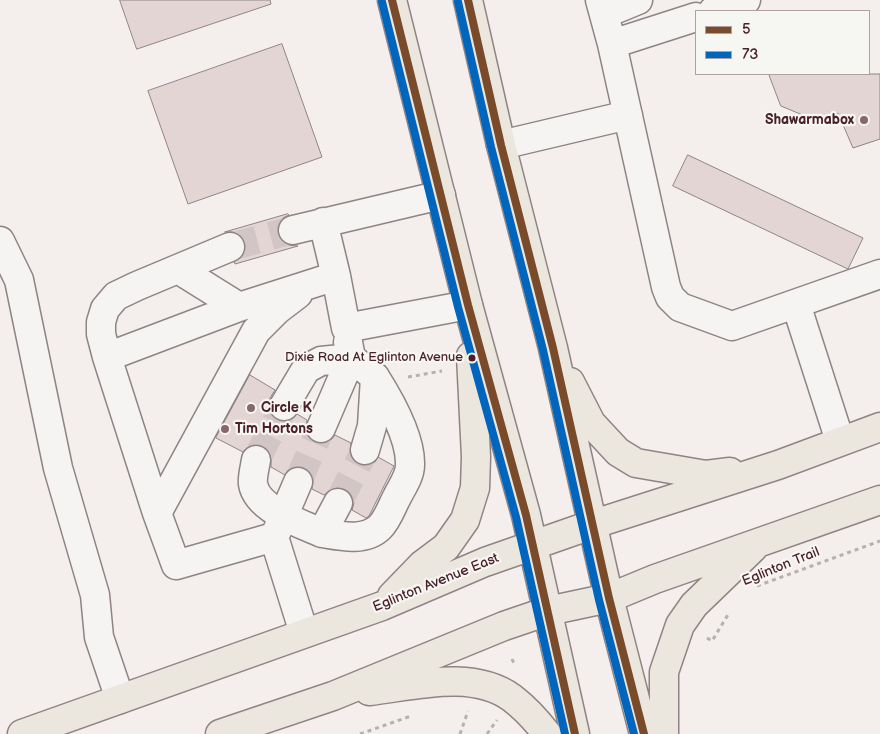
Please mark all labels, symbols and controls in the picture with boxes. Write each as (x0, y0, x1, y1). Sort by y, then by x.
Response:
legend (695, 10, 870, 75)
text: 5 (742, 20, 751, 39)
text: 73 (742, 45, 759, 64)
place label: Shawarmabox (765, 112, 854, 128)
marker: Shawarmabox (858, 114, 870, 126)
place label: Dixie Road At Eglinton Avenue (285, 350, 463, 366)
marker: Dixie Road At Eglinton Avenue (467, 353, 477, 363)
place label: Circle K (261, 400, 312, 416)
marker: Circle K (245, 402, 257, 414)
place label: Tim Hortons (235, 421, 313, 437)
marker: Tim Hortons (219, 423, 231, 435)
street label: Eglinton Trail (740, 544, 822, 590)
street label: Eglinton Avenue East (371, 550, 501, 616)

